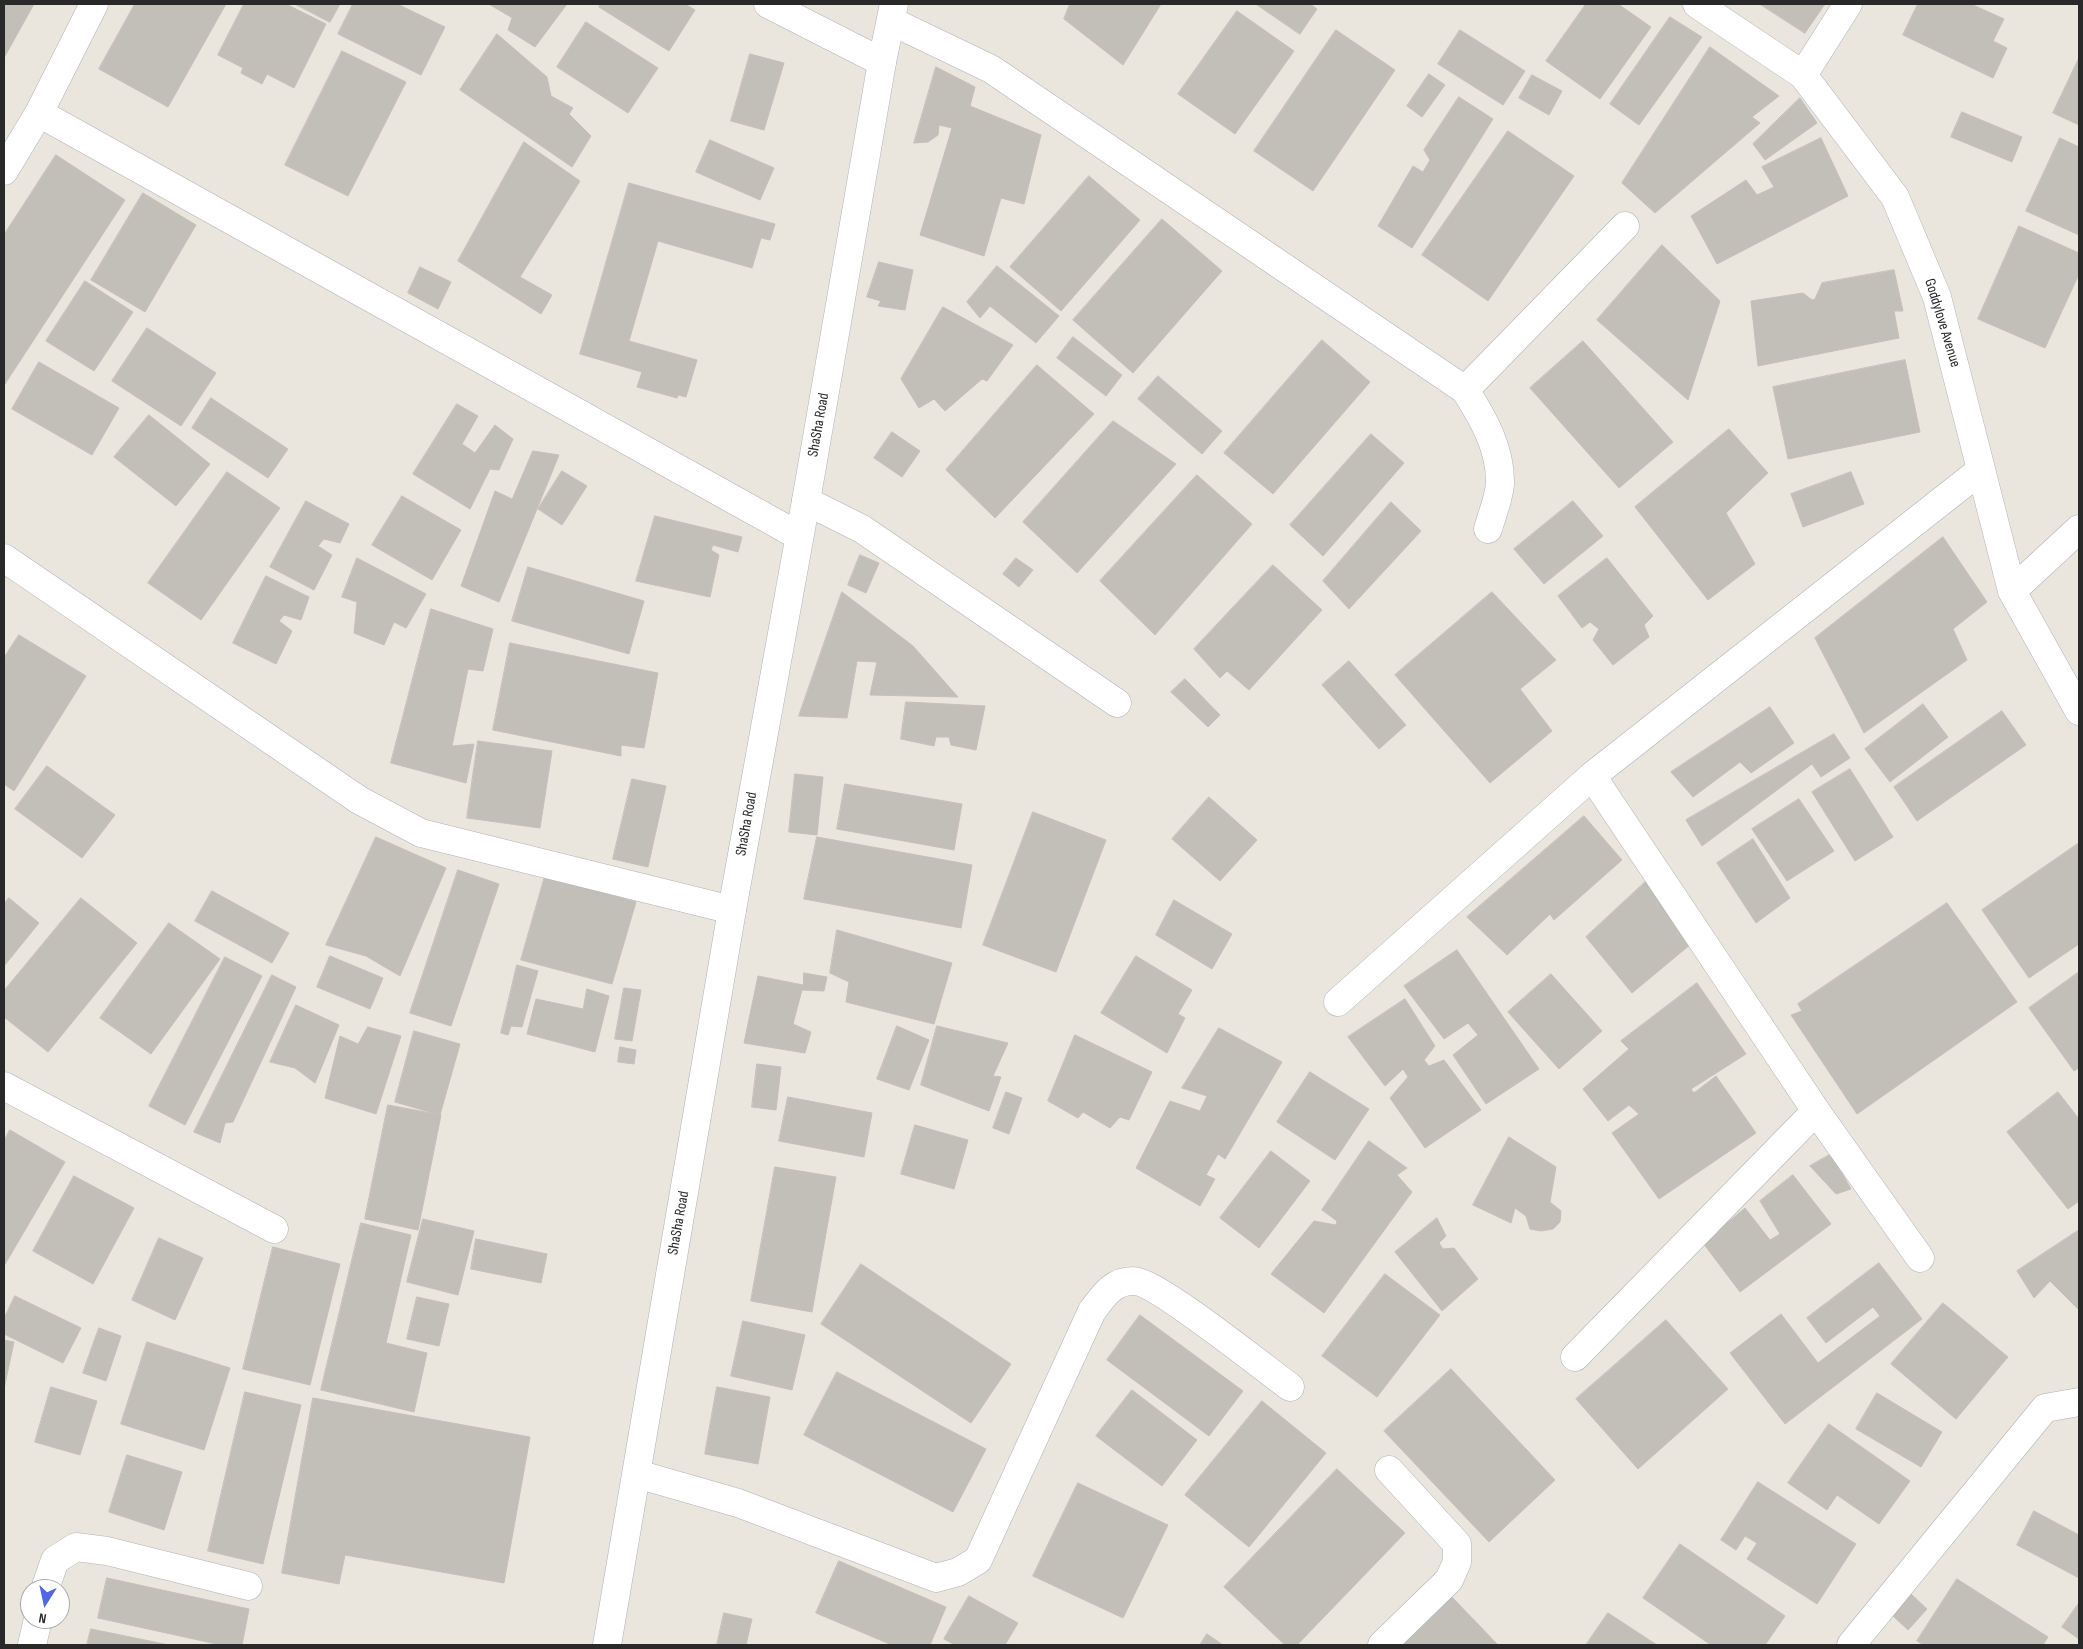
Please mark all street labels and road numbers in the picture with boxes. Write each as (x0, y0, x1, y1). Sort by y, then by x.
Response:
street label: Goddylove Avenue (1920, 277, 1964, 369)
street label: ShaSha Road (805, 392, 833, 458)
street label: ShaSha Road (733, 791, 761, 857)
street label: ShaSha Road (665, 1190, 693, 1256)

